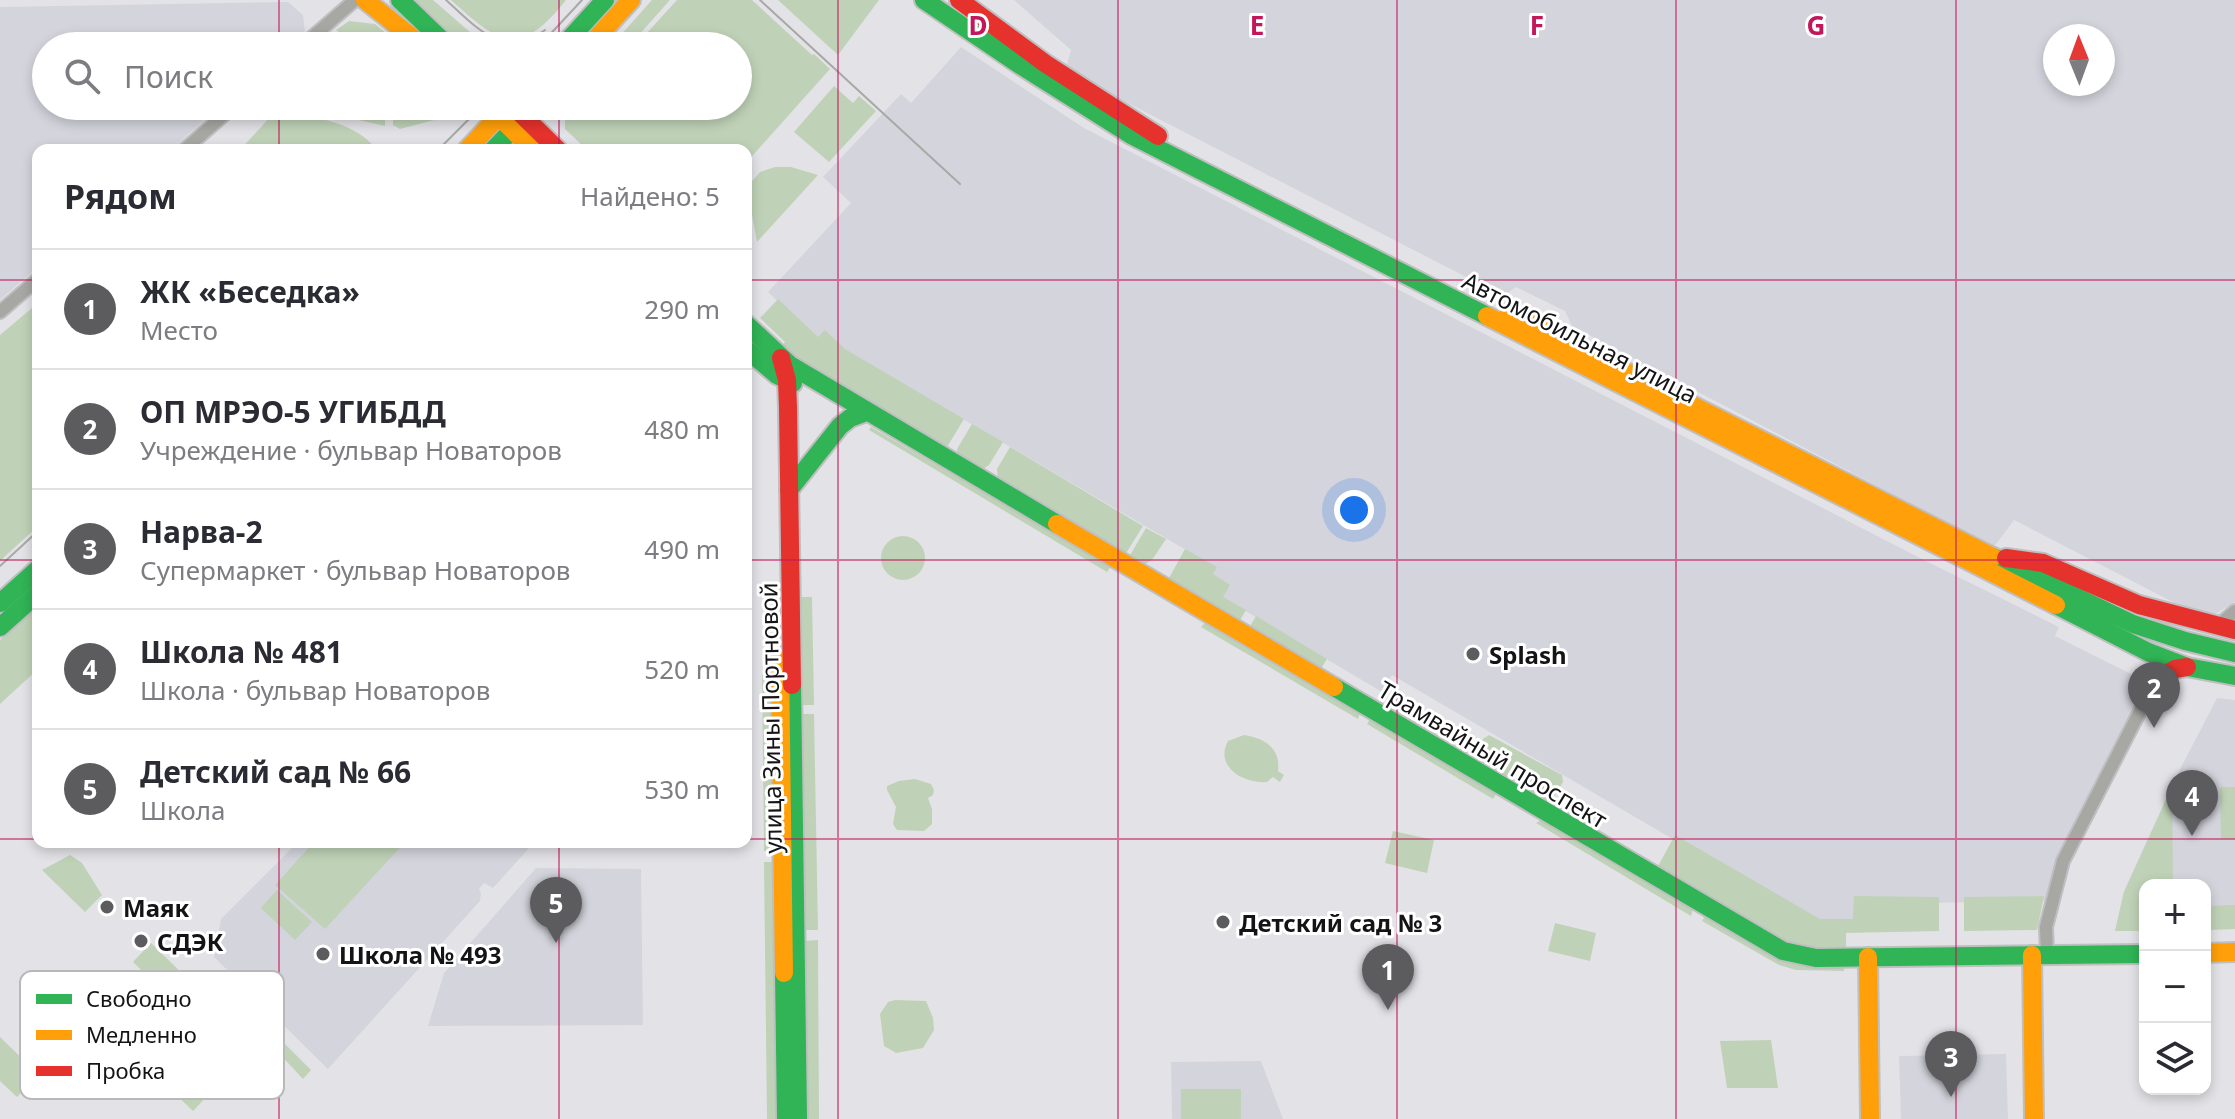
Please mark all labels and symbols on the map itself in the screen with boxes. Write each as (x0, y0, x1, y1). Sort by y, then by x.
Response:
text: D (968, 7, 988, 43)
text: E (1250, 7, 1264, 43)
text: F (1530, 7, 1544, 43)
text: G (1807, 7, 1825, 43)
north arrow (2043, 24, 2115, 96)
street label: Автомобильная улица (1457, 263, 1703, 411)
your location (1334, 490, 1374, 530)
street label: улица Зины Портновой (751, 582, 789, 854)
place label: Splash (1489, 638, 1567, 671)
marker: Splash (1464, 645, 1482, 663)
pin: 2 (2128, 662, 2180, 728)
street label: Трамвайный проспект (1372, 672, 1614, 836)
pin: 4 (2166, 770, 2218, 836)
pin: 5 (530, 877, 582, 943)
place label: Маяк (123, 891, 189, 924)
marker: Маяк (98, 898, 116, 916)
place label: Детский сад № 3 (1239, 906, 1442, 939)
marker: Детский сад № 3 (1214, 913, 1232, 931)
place label: СДЭК (157, 925, 224, 958)
marker: СДЭК (132, 932, 150, 950)
place label: Школа № 493 (339, 938, 501, 971)
pin: 1 (1362, 944, 1414, 1010)
marker: Школа № 493 (314, 945, 332, 963)
legend (20, 971, 284, 1099)
text: Свободно (86, 983, 191, 1013)
text: Медленно (86, 1019, 197, 1049)
pin: 3 (1925, 1031, 1977, 1097)
text: Пробка (86, 1055, 165, 1085)

